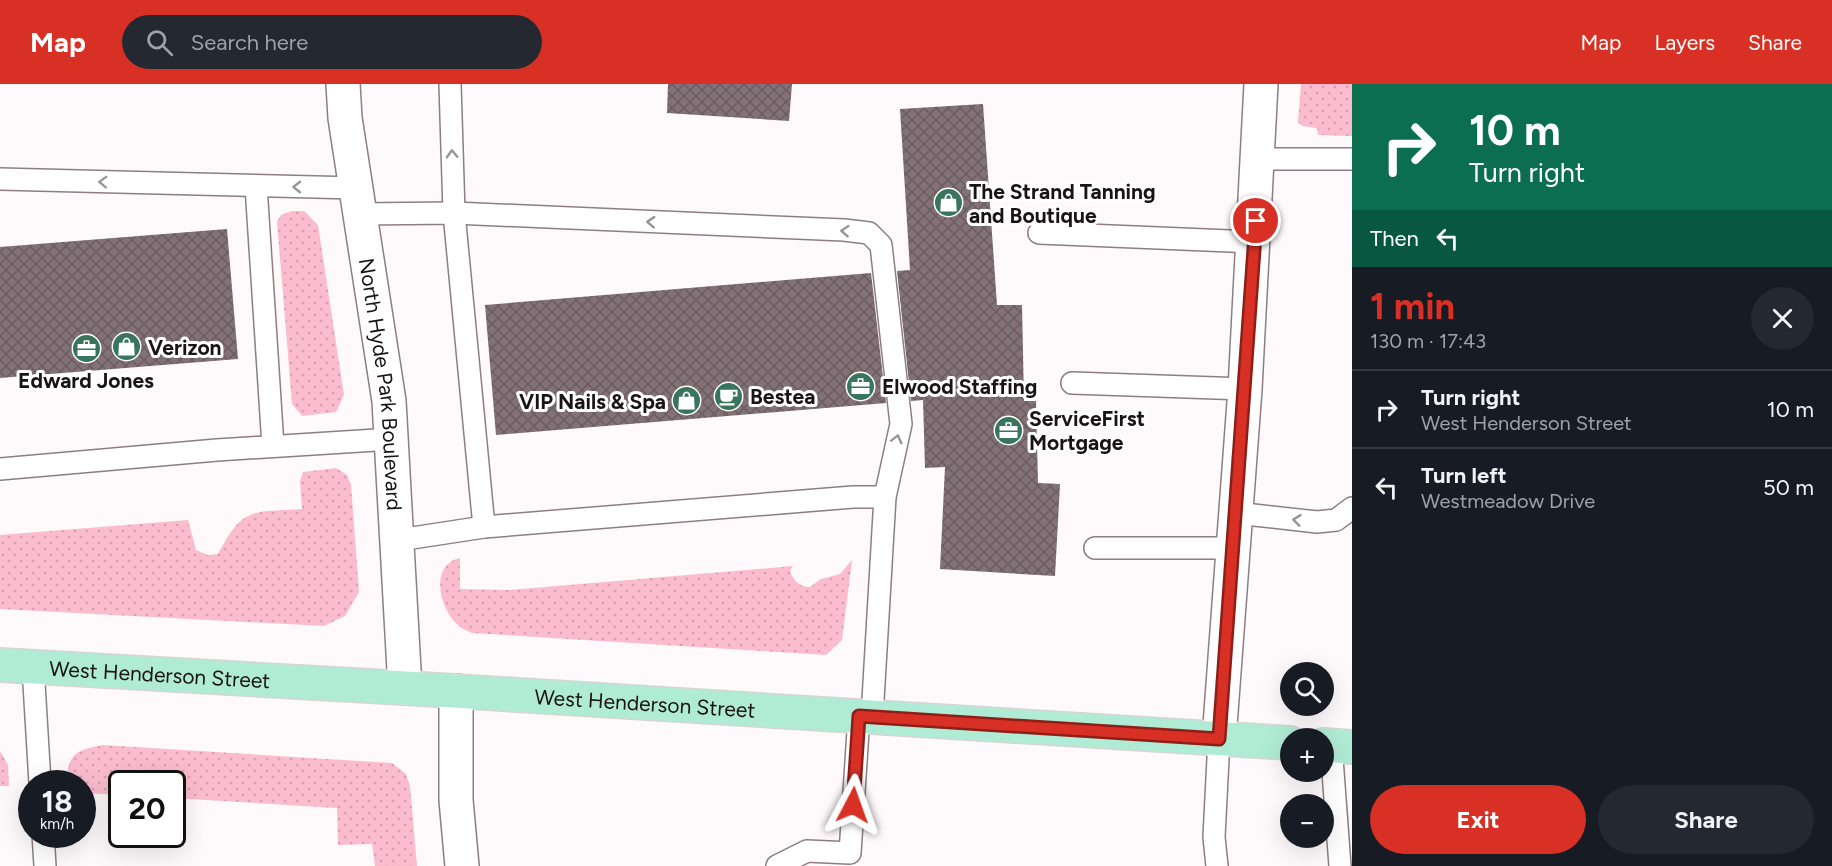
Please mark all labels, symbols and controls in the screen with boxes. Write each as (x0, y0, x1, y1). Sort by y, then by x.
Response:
search box (122, 15, 542, 69)
text: Map (30, 25, 86, 59)
icon: search (143, 26, 176, 59)
text: Search here (191, 29, 308, 56)
text: Map (1581, 30, 1621, 55)
text: Layers (1654, 30, 1715, 55)
text: Share (1748, 30, 1802, 55)
text: 10 m (1469, 105, 1561, 156)
icon: right (1370, 108, 1448, 186)
one-way arrow (446, 150, 458, 159)
text: Turn right (1469, 156, 1585, 189)
one-way arrow (98, 176, 107, 189)
place label: The Strand Tanning and Boutique (969, 179, 1156, 228)
one-way arrow (293, 180, 302, 193)
shop icon: The Strand Tanning and Boutique (932, 187, 964, 219)
pin (1230, 195, 1281, 246)
icon: arrive (1239, 204, 1272, 237)
one-way arrow (646, 215, 655, 228)
icon: left (1431, 222, 1464, 255)
one-way arrow (841, 224, 850, 237)
text: Then (1370, 225, 1419, 252)
street label: North Hyde Park Boulevard (354, 256, 408, 511)
text: 1 min (1370, 285, 1455, 328)
button: close (1751, 287, 1814, 350)
text: 130 m · 17:43 (1370, 329, 1486, 353)
shop icon: Verizon (111, 331, 143, 363)
office icon: Edward Jones (70, 333, 102, 365)
place label: Verizon (148, 335, 222, 360)
place label: Edward Jones (18, 368, 154, 393)
office icon: Elwood Staffing (845, 370, 877, 402)
place label: Elwood Staffing (882, 374, 1037, 399)
cafe icon: Bestea (713, 380, 745, 412)
place label: Bestea (750, 384, 815, 409)
text: Turn right (1421, 384, 1520, 411)
shop icon: VIP Nails & Spa (671, 385, 703, 417)
place label: VIP Nails & Spa (519, 389, 666, 414)
icon: right (1370, 393, 1403, 426)
text: 10 m (1767, 396, 1814, 423)
place label: ServiceFirst Mortgage (1029, 406, 1145, 455)
text: West Henderson Street (1421, 411, 1632, 435)
office icon: ServiceFirst Mortgage (992, 414, 1024, 446)
one-way arrow (890, 435, 903, 445)
text: Turn left (1421, 462, 1507, 489)
icon: left (1370, 471, 1403, 504)
text: 50 m (1763, 474, 1814, 501)
text: Westmeadow Drive (1421, 489, 1595, 513)
one-way arrow (1293, 514, 1302, 527)
street label: West Henderson Street (49, 655, 271, 693)
map controls (1280, 662, 1334, 848)
button: search (1280, 662, 1334, 716)
street label: West Henderson Street (534, 684, 756, 722)
button: + (1280, 728, 1334, 782)
speed limit sign: 20 (108, 770, 186, 848)
position arrow (821, 773, 885, 837)
text: 18 (41, 783, 73, 820)
button: Exit (1370, 785, 1586, 854)
button: Share (1598, 785, 1814, 854)
button: − (1280, 794, 1334, 848)
text: km/h (40, 815, 74, 833)

